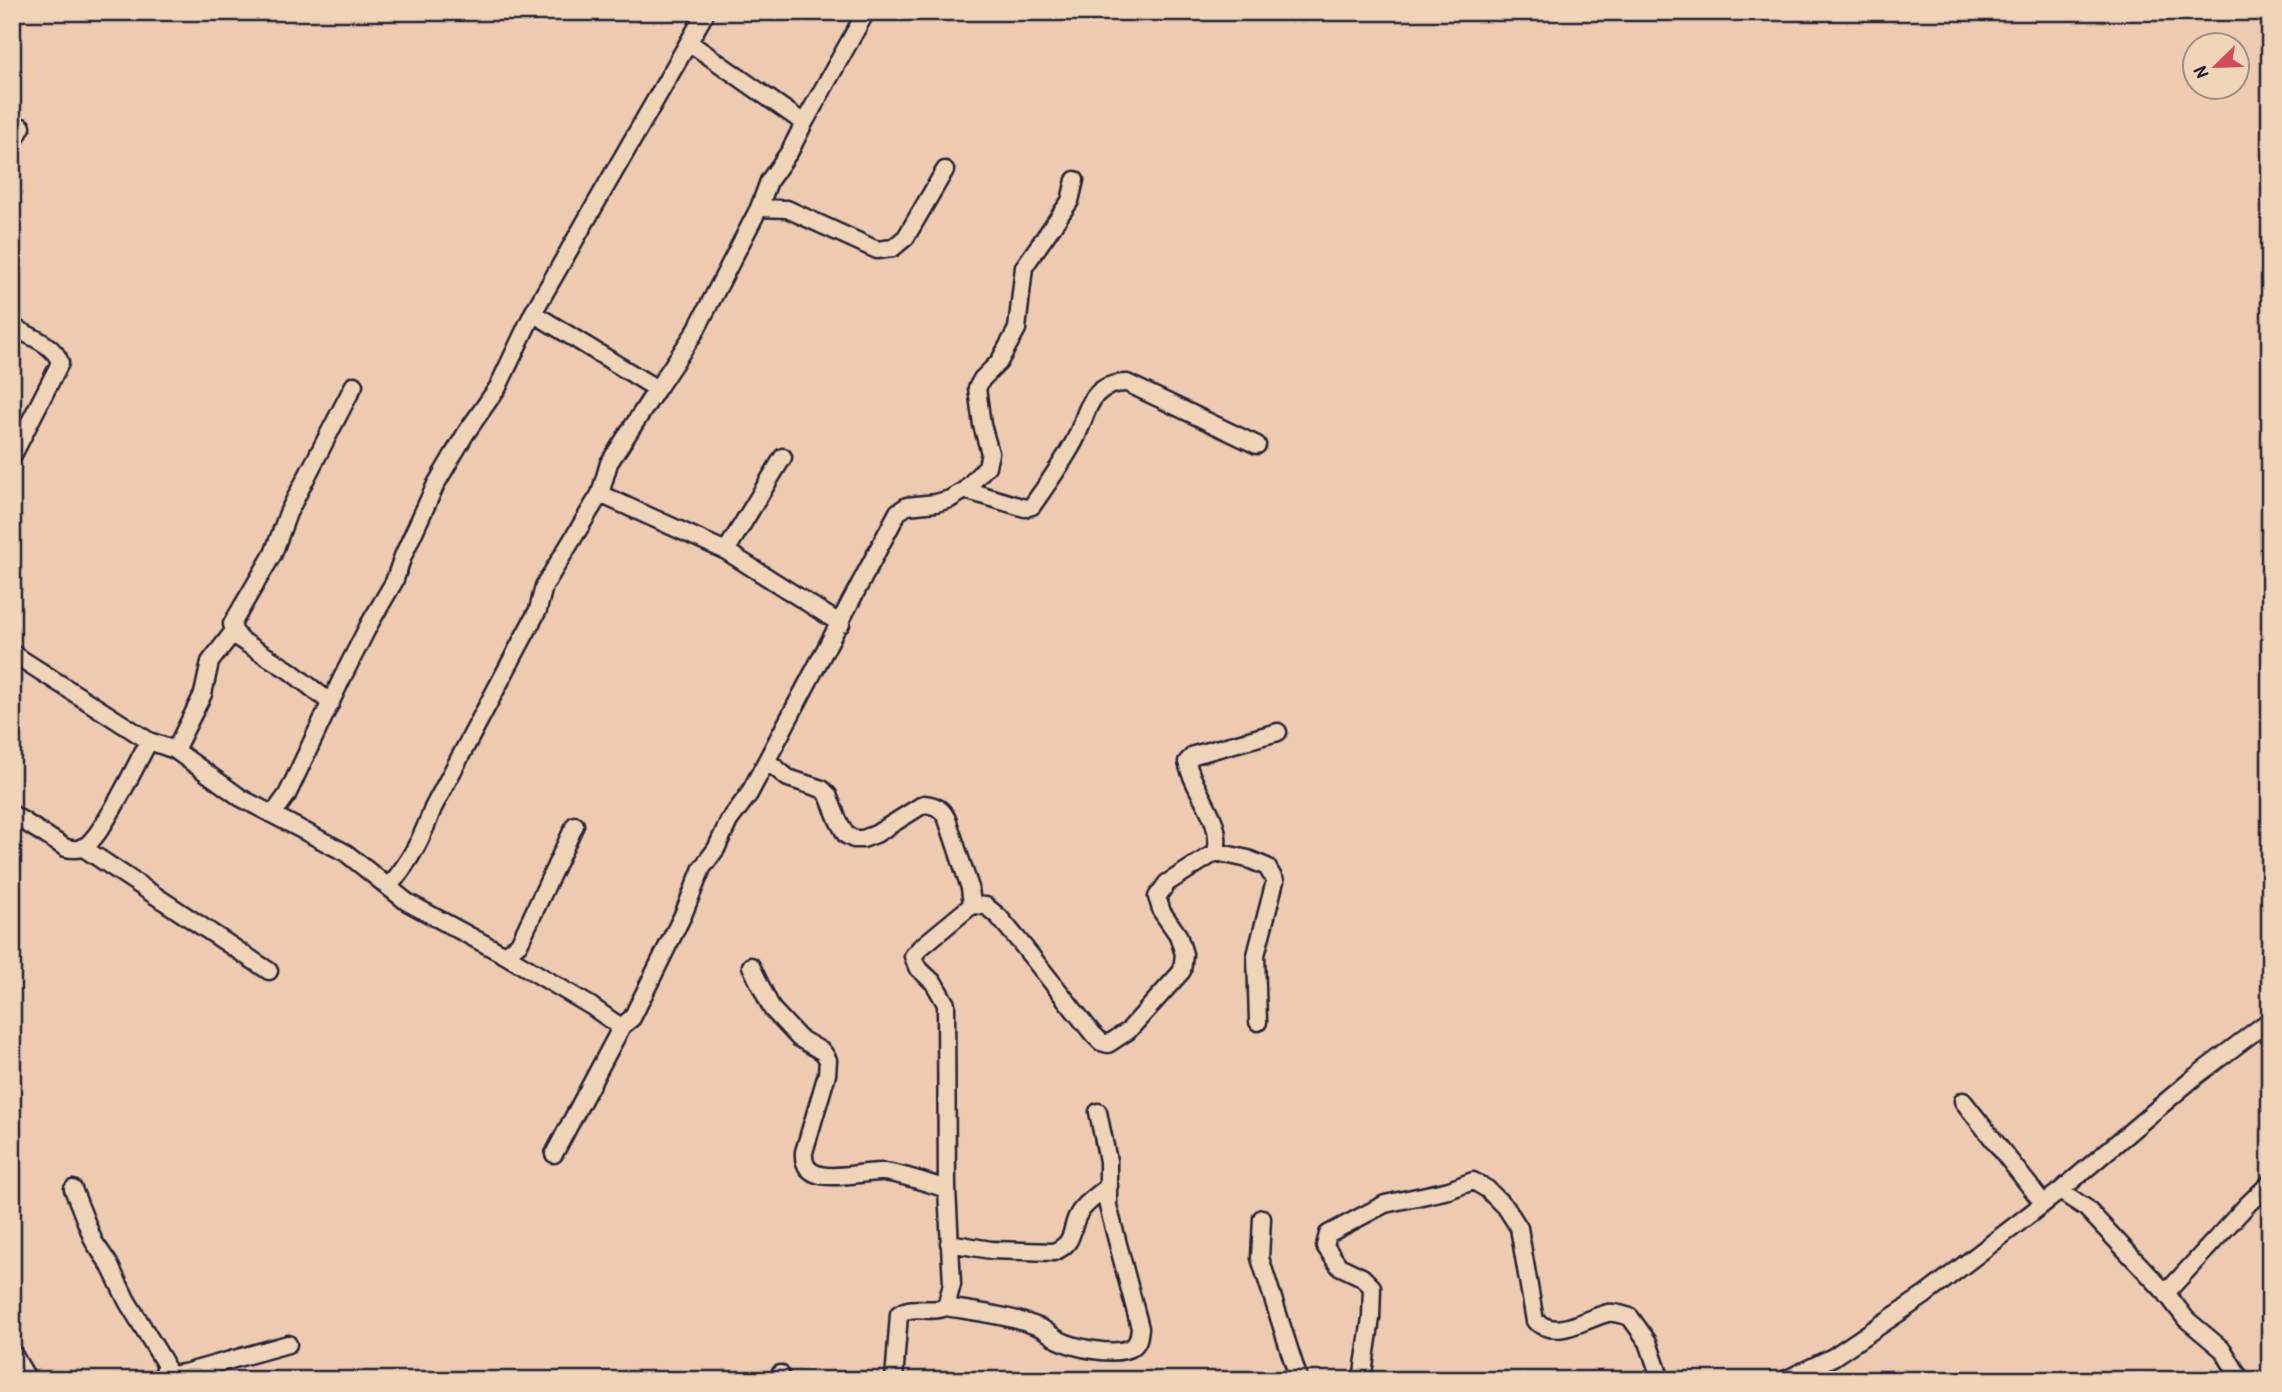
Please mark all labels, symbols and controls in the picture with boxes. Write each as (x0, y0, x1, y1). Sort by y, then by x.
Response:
north arrow (2180, 32, 2250, 102)
text: N (2186, 63, 2214, 82)

